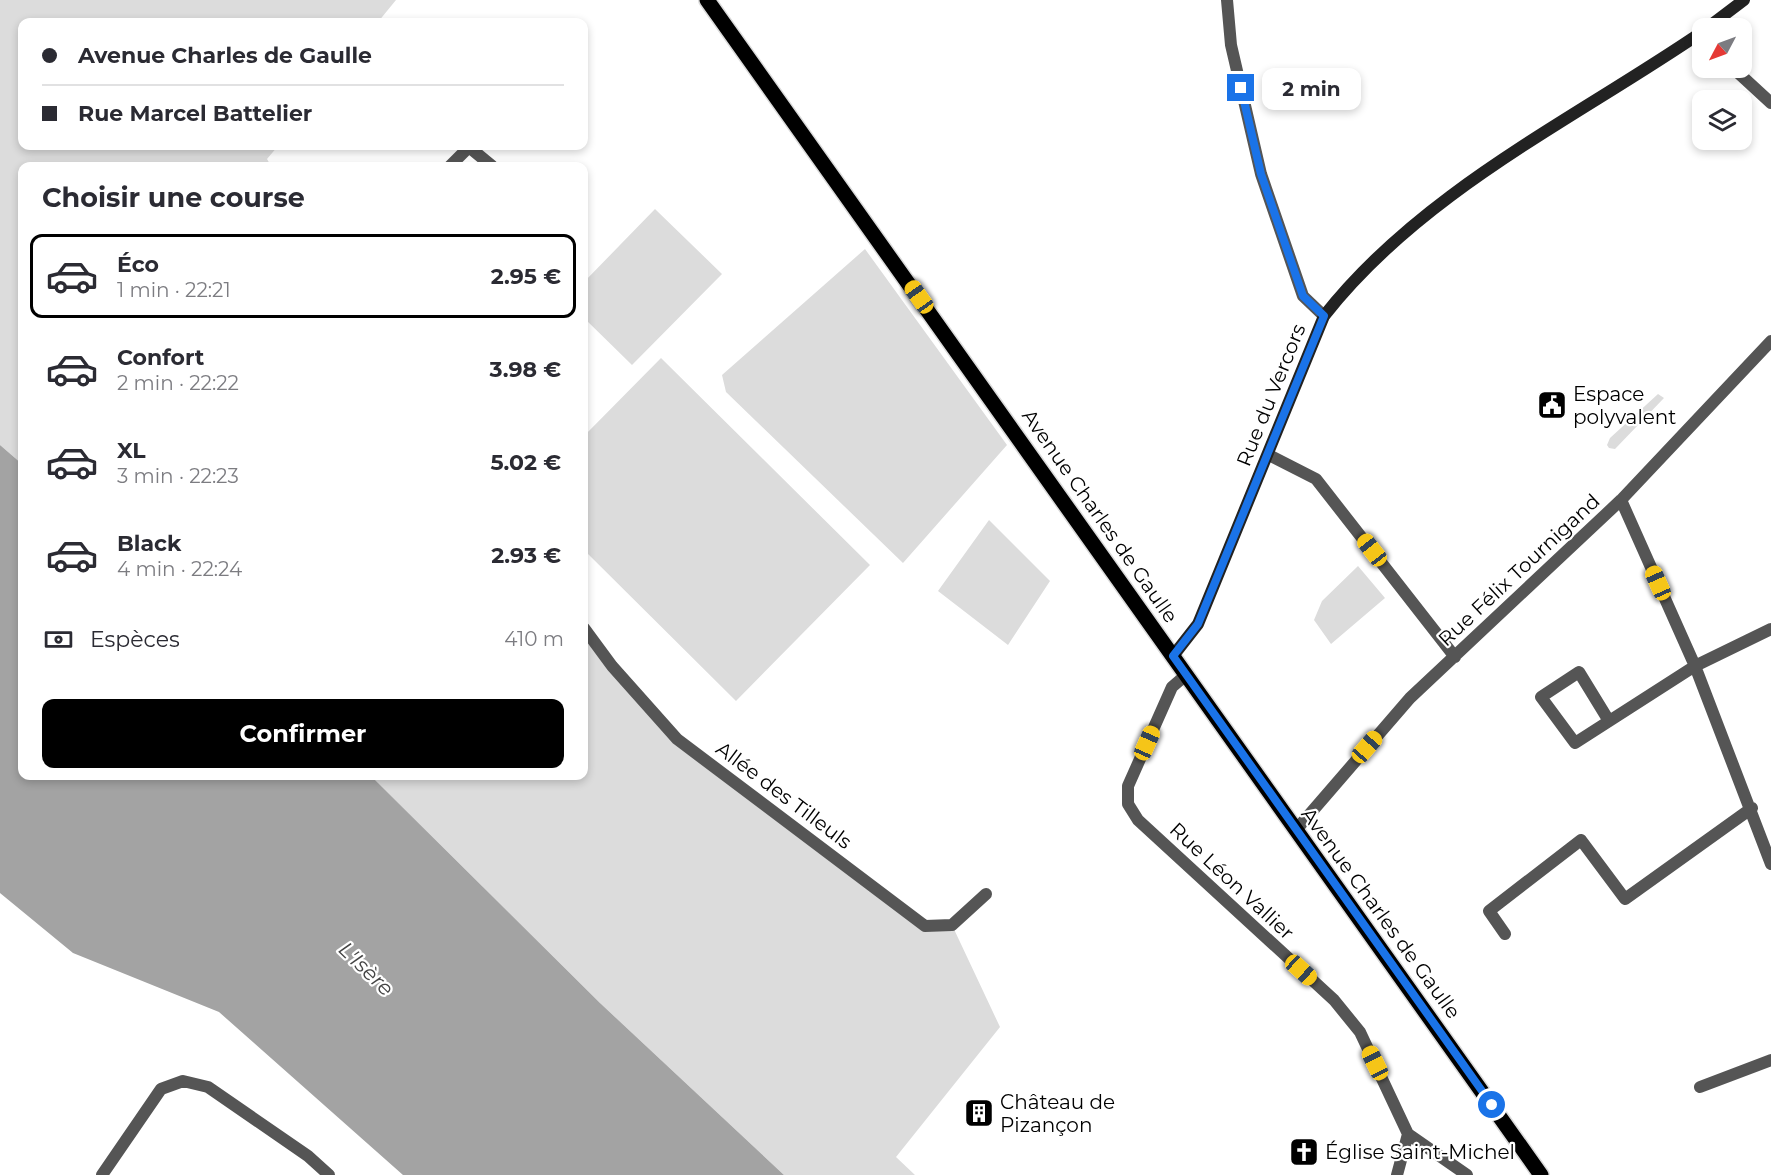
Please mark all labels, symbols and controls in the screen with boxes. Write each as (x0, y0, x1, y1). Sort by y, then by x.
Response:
north arrow (1692, 18, 1752, 78)
map controls (1692, 18, 1752, 150)
text: Avenue Charles de Gaulle (78, 42, 372, 69)
callout: 2 min (1262, 67, 1361, 109)
route end (1227, 74, 1254, 101)
text: 2 min (1282, 77, 1341, 101)
button: layers (1692, 90, 1752, 150)
text: Rue Marcel Battelier (78, 100, 312, 127)
text: Choisir une course (42, 181, 305, 214)
icon: car (45, 249, 99, 303)
text: Éco (117, 251, 159, 278)
text: 2.95 € (491, 263, 561, 290)
car (901, 277, 937, 317)
text: 1 min · 22:21 (117, 278, 231, 302)
street label: Rue du Vercors (1231, 320, 1311, 470)
icon: car (45, 342, 99, 396)
text: Confort (117, 344, 204, 371)
text: 3.98 € (490, 356, 561, 383)
text: 2 min · 22:22 (117, 371, 239, 395)
place label: Espace polyvalent (1573, 382, 1676, 429)
public building icon: Espace polyvalent (1536, 389, 1568, 421)
street label: Avenue Charles de Gaulle (1017, 405, 1183, 627)
icon: car (45, 435, 99, 489)
text: XL (117, 437, 146, 464)
text: 5.02 € (491, 449, 561, 476)
text: 3 min · 22:23 (117, 464, 239, 488)
street label: Rue Félix Tournigand (1433, 489, 1605, 651)
icon: car (45, 528, 99, 582)
text: Black (117, 530, 181, 557)
car (1354, 530, 1390, 570)
text: 2.93 € (491, 542, 561, 569)
text: 4 min · 22:24 (117, 557, 242, 581)
car (1642, 563, 1674, 603)
icon: cash (42, 623, 75, 656)
text: Espèces (90, 626, 180, 653)
text: 410 m (504, 627, 564, 651)
button: Confirmer (42, 699, 564, 768)
car (1131, 723, 1163, 763)
car (1348, 728, 1386, 766)
street label: Allée des Tilleuls (712, 736, 857, 854)
street label: Avenue Charles de Gaulle (1296, 803, 1466, 1023)
street label: Rue Léon Vallier (1165, 817, 1299, 945)
water label: L'Isère (334, 936, 399, 1001)
car (1282, 951, 1320, 989)
car (1359, 1043, 1391, 1083)
place label: Château de Pizançon (1000, 1090, 1115, 1137)
route start (1478, 1091, 1505, 1118)
building icon: Château de Pizançon (963, 1097, 995, 1129)
church icon: Église Saint-Michel (1288, 1136, 1320, 1168)
place label: Église Saint-Michel (1325, 1140, 1515, 1164)

